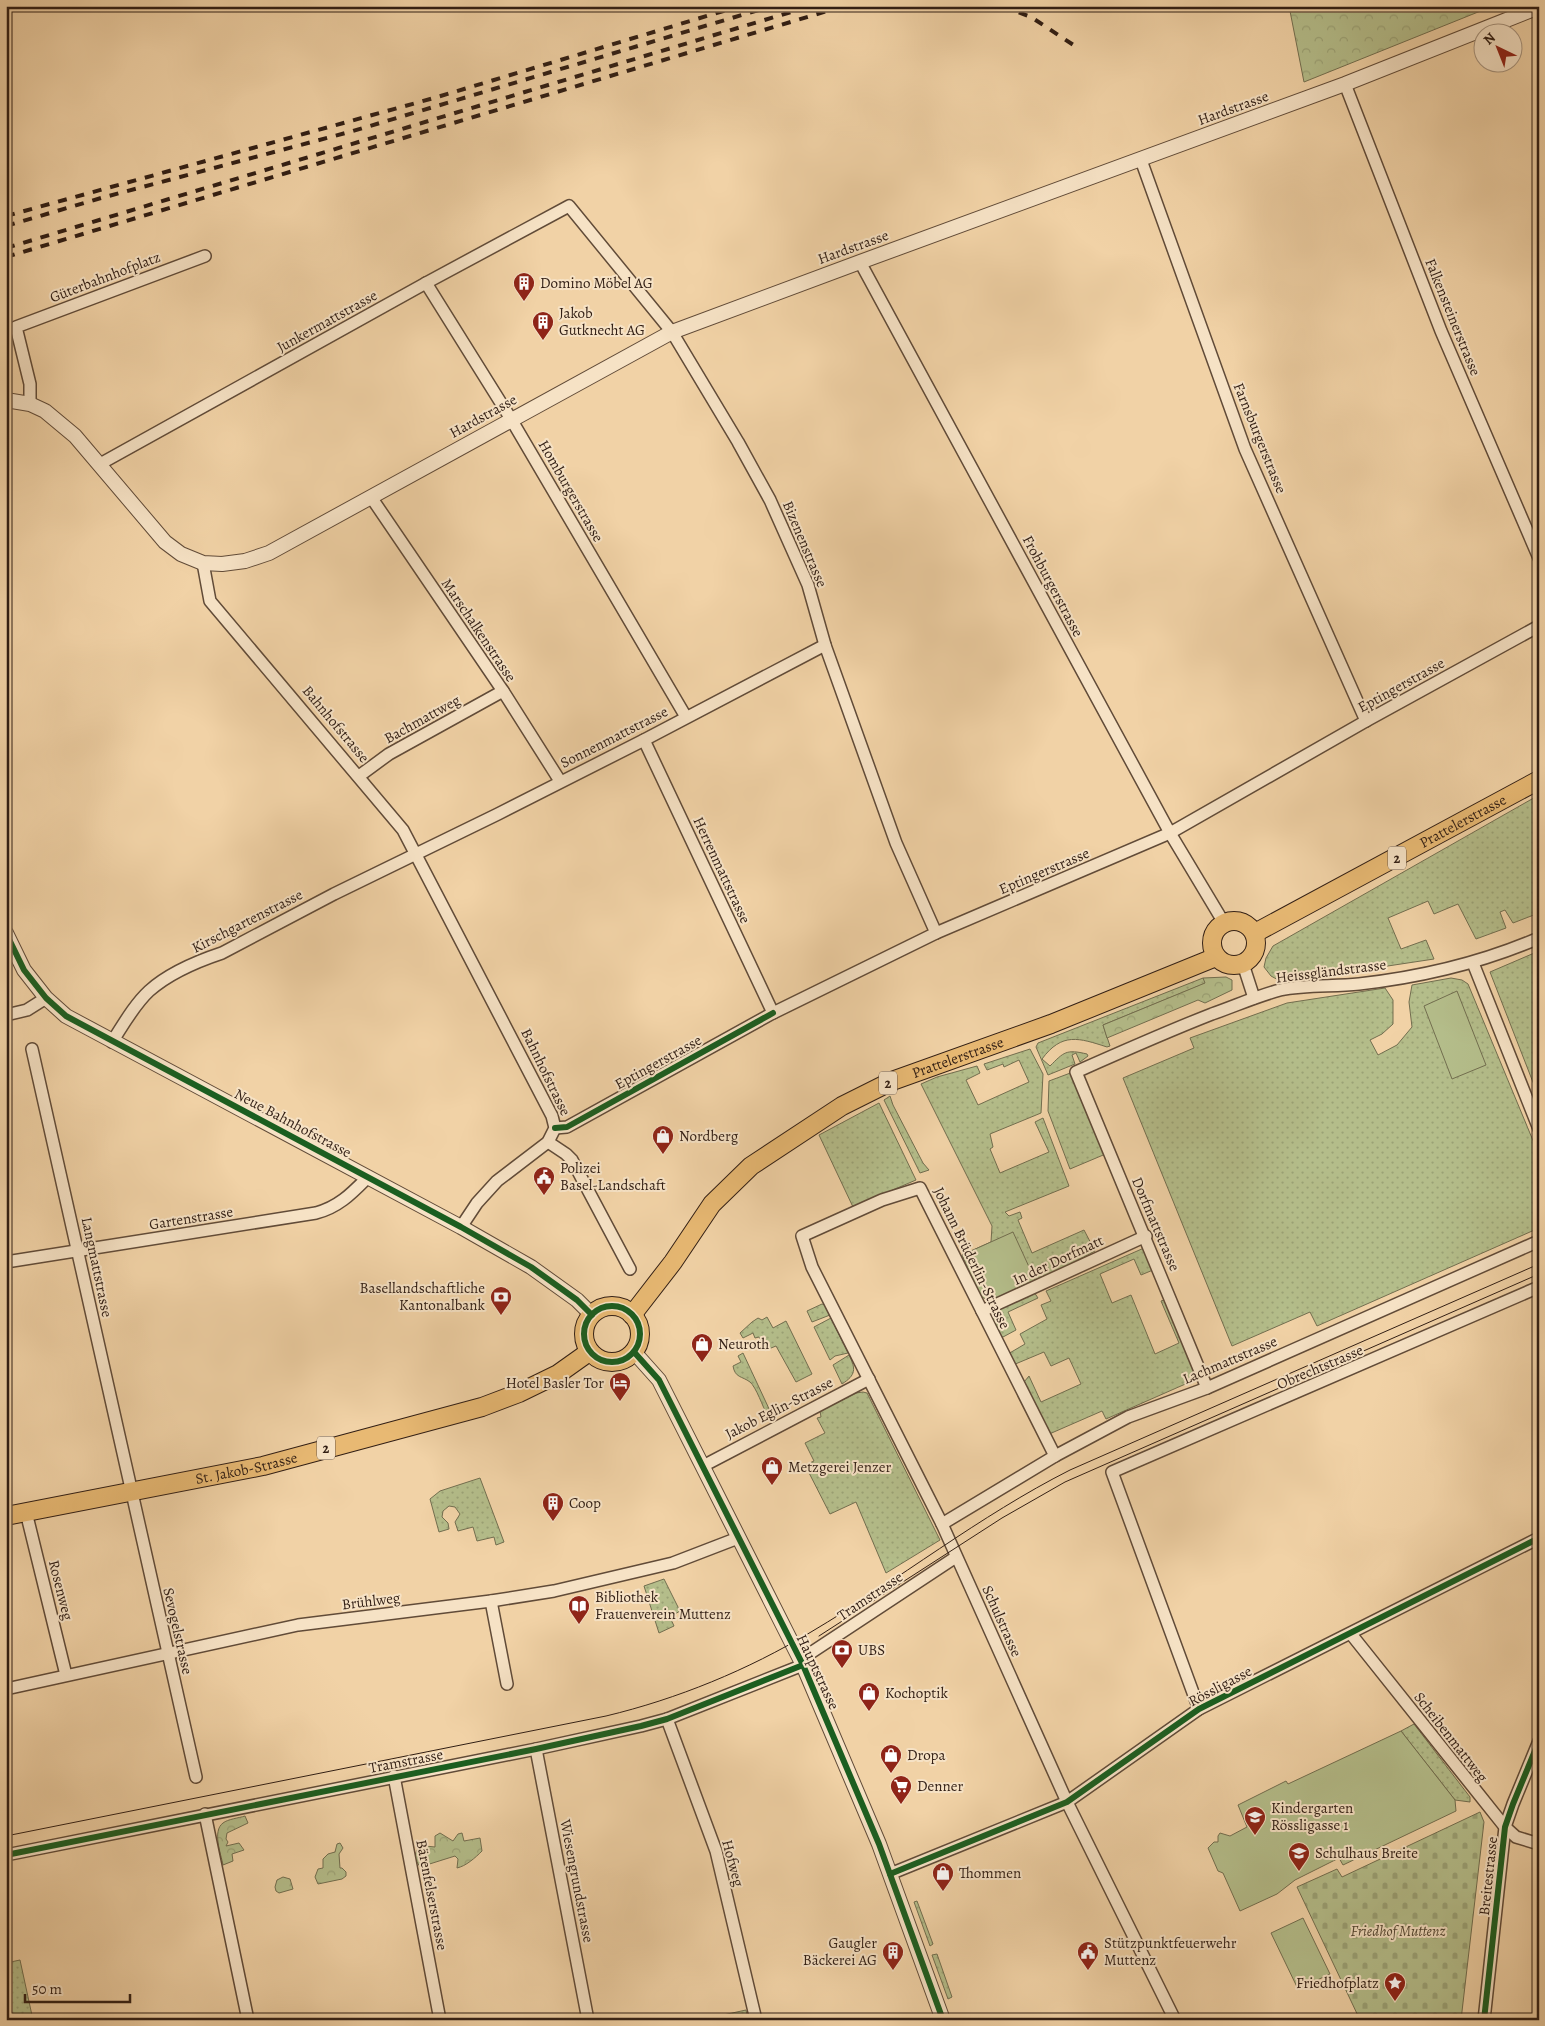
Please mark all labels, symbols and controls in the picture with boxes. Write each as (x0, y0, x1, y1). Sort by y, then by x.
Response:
north arrow (1472, 22, 1522, 72)
text: N (1479, 28, 1500, 49)
street label: Hardstrasse (1195, 86, 1271, 130)
street label: Hardstrasse (815, 225, 891, 269)
street label: Güterbahnhofplatz (47, 247, 163, 307)
street label: Falkensteinerstrasse (1420, 255, 1486, 379)
building icon: Domino Möbel AG (512, 271, 536, 302)
place label: Domino Möbel AG (540, 273, 653, 293)
street label: Junkermattstrasse (273, 285, 381, 357)
place label: Jakob Gutknecht AG (559, 303, 645, 340)
building icon: Jakob Gutknecht AG (531, 310, 555, 341)
street label: Farnsburgerstrasse (1229, 380, 1291, 497)
street label: Hardstrasse (446, 389, 520, 443)
street label: Homburgerstrasse (534, 436, 608, 546)
street label: Bizenenstrasse (778, 498, 832, 591)
street label: Frohburgerstrasse (1018, 532, 1088, 640)
street label: Marschalkenstrasse (437, 574, 521, 686)
street label: Eptingerstrasse (1354, 653, 1448, 717)
street label: Bahnhofstrasse (298, 681, 374, 767)
street label: Bachmattweg (380, 690, 464, 748)
street label: Sonnenmattstrasse (557, 701, 671, 773)
street label: Prattelerstrasse (1416, 789, 1510, 853)
street label: Herrenmattstrasse (688, 813, 756, 927)
street label: Eptingerstrasse (996, 843, 1093, 899)
road number: 2 (1388, 846, 1406, 870)
street label: Kirschgartenstrasse (188, 884, 306, 958)
street label: Heissgländstrasse (1275, 954, 1387, 988)
street label: Bahnhofstrasse (516, 1025, 576, 1119)
street label: Eptingerstrasse (611, 1030, 705, 1094)
street label: Prattelerstrasse (909, 1032, 1006, 1083)
road number: 2 (879, 1072, 897, 1094)
street label: Neue Bahnhofstrasse (231, 1084, 355, 1162)
shop icon: Nordberg (651, 1124, 675, 1155)
place label: Nordberg (679, 1126, 739, 1146)
place label: Polizei Basel-Landschaft (560, 1158, 666, 1195)
public building icon: Polizei Basel-Landschaft (532, 1165, 556, 1196)
street label: Dorfmattstrasse (1127, 1174, 1185, 1274)
street label: Johann Brüderlin-Strasse (929, 1184, 1015, 1332)
street label: Gartenstrasse (148, 1201, 235, 1235)
street label: Langmattstrasse (77, 1215, 117, 1319)
street label: In der Dorfmatt (1009, 1230, 1107, 1290)
place label: Basellandschaftliche Kantonalbank (360, 1278, 486, 1315)
bank icon: Basellandschaftliche Kantonalbank (489, 1285, 513, 1316)
street label: Lachmattstrasse (1180, 1331, 1281, 1389)
shop icon: Neuroth (690, 1332, 714, 1363)
place label: Neuroth (718, 1334, 769, 1354)
street label: Obrechtstrasse (1274, 1340, 1366, 1394)
hotel icon: Hotel Basler Tor (608, 1371, 632, 1402)
street label: Jakob Eglin-Strasse (722, 1372, 837, 1444)
place label: Hotel Basler Tor (506, 1373, 604, 1393)
road number: 2 (317, 1436, 335, 1460)
street label: St. Jakob-Strasse (194, 1447, 300, 1489)
shop icon: Metzgerei Jenzer (760, 1455, 784, 1486)
place label: Metzgerei Jenzer (788, 1457, 892, 1477)
building icon: Coop (541, 1491, 565, 1522)
place label: Coop (569, 1493, 601, 1513)
street label: Rosenweg (44, 1558, 78, 1623)
street label: Tramstrasse (833, 1567, 907, 1625)
street label: Schulstrasse (977, 1582, 1027, 1660)
street label: Sevogelstrasse (158, 1586, 198, 1677)
street label: Brühlweg (341, 1587, 402, 1615)
place label: Bibliothek Frauenverein Muttenz (595, 1587, 731, 1624)
library icon: Bibliothek Frauenverein Muttenz (567, 1594, 591, 1625)
street label: Hauptstrasse (792, 1631, 844, 1713)
bank icon: UBS (830, 1638, 854, 1669)
place label: UBS (858, 1640, 885, 1660)
street label: Rössligasse (1185, 1661, 1255, 1711)
shop icon: Kochoptik (857, 1681, 881, 1712)
place label: Kochoptik (885, 1683, 948, 1703)
street label: Scheibenmattweg (1409, 1688, 1493, 1787)
shop icon: Dropa (879, 1743, 903, 1774)
street label: Tramstrasse (367, 1744, 445, 1778)
place label: Dropa (907, 1745, 946, 1765)
supermarket icon: Denner (889, 1774, 913, 1805)
place label: Denner (917, 1776, 963, 1796)
place label: Kindergarten Rössligasse 1 (1271, 1798, 1353, 1835)
school or university icon: Kindergarten Rössligasse 1 (1243, 1805, 1267, 1836)
street label: Wiesengrundstrasse (555, 1817, 599, 1945)
street label: Breitestrasse (1474, 1835, 1502, 1917)
street label: Hofweg (717, 1837, 749, 1889)
street label: Bärenfelserstrasse (411, 1838, 453, 1952)
school or university icon: Schulhaus Breite (1287, 1841, 1311, 1872)
place label: Schulhaus Breite (1315, 1843, 1418, 1863)
shop icon: Thommen (931, 1861, 955, 1892)
place label: Thommen (959, 1863, 1021, 1883)
park label: Friedhof Muttenz (1351, 1921, 1445, 1941)
place label: Gaugler Bäckerei AG (803, 1933, 877, 1970)
place label: Stützpunktfeuerwehr Muttenz (1104, 1933, 1237, 1970)
building icon: Gaugler Bäckerei AG (881, 1940, 905, 1971)
public building icon: Stützpunktfeuerwehr Muttenz (1076, 1940, 1100, 1971)
scale bar (25, 1971, 130, 2003)
place icon: Friedhofplatz (1383, 1971, 1407, 2002)
place label: Friedhofplatz (1296, 1973, 1379, 1993)
text: 50 m (32, 1979, 62, 1999)

